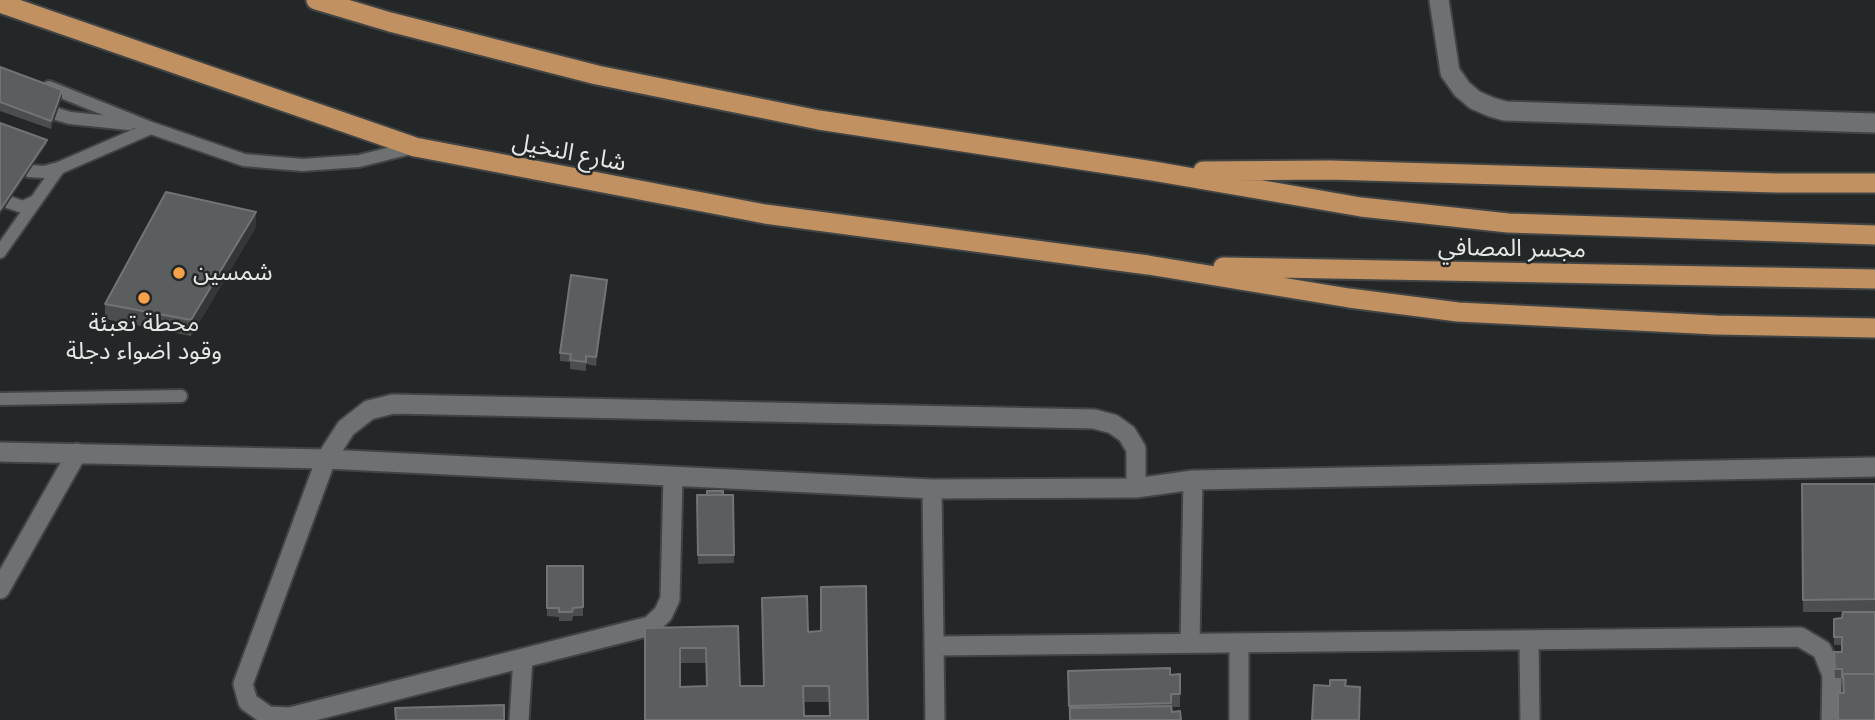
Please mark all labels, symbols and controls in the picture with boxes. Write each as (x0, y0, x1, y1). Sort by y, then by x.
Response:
street label: شارع النخيل (510, 128, 628, 178)
street label: مجسر المصافي (1438, 233, 1586, 265)
place label: شمسين (193, 259, 273, 287)
marker: شمسين (171, 265, 187, 281)
marker: محطة تعبئة وقود اضواء دجلة (136, 290, 152, 306)
place label: محطة تعبئة وقود اضواء دجلة (66, 310, 222, 366)

